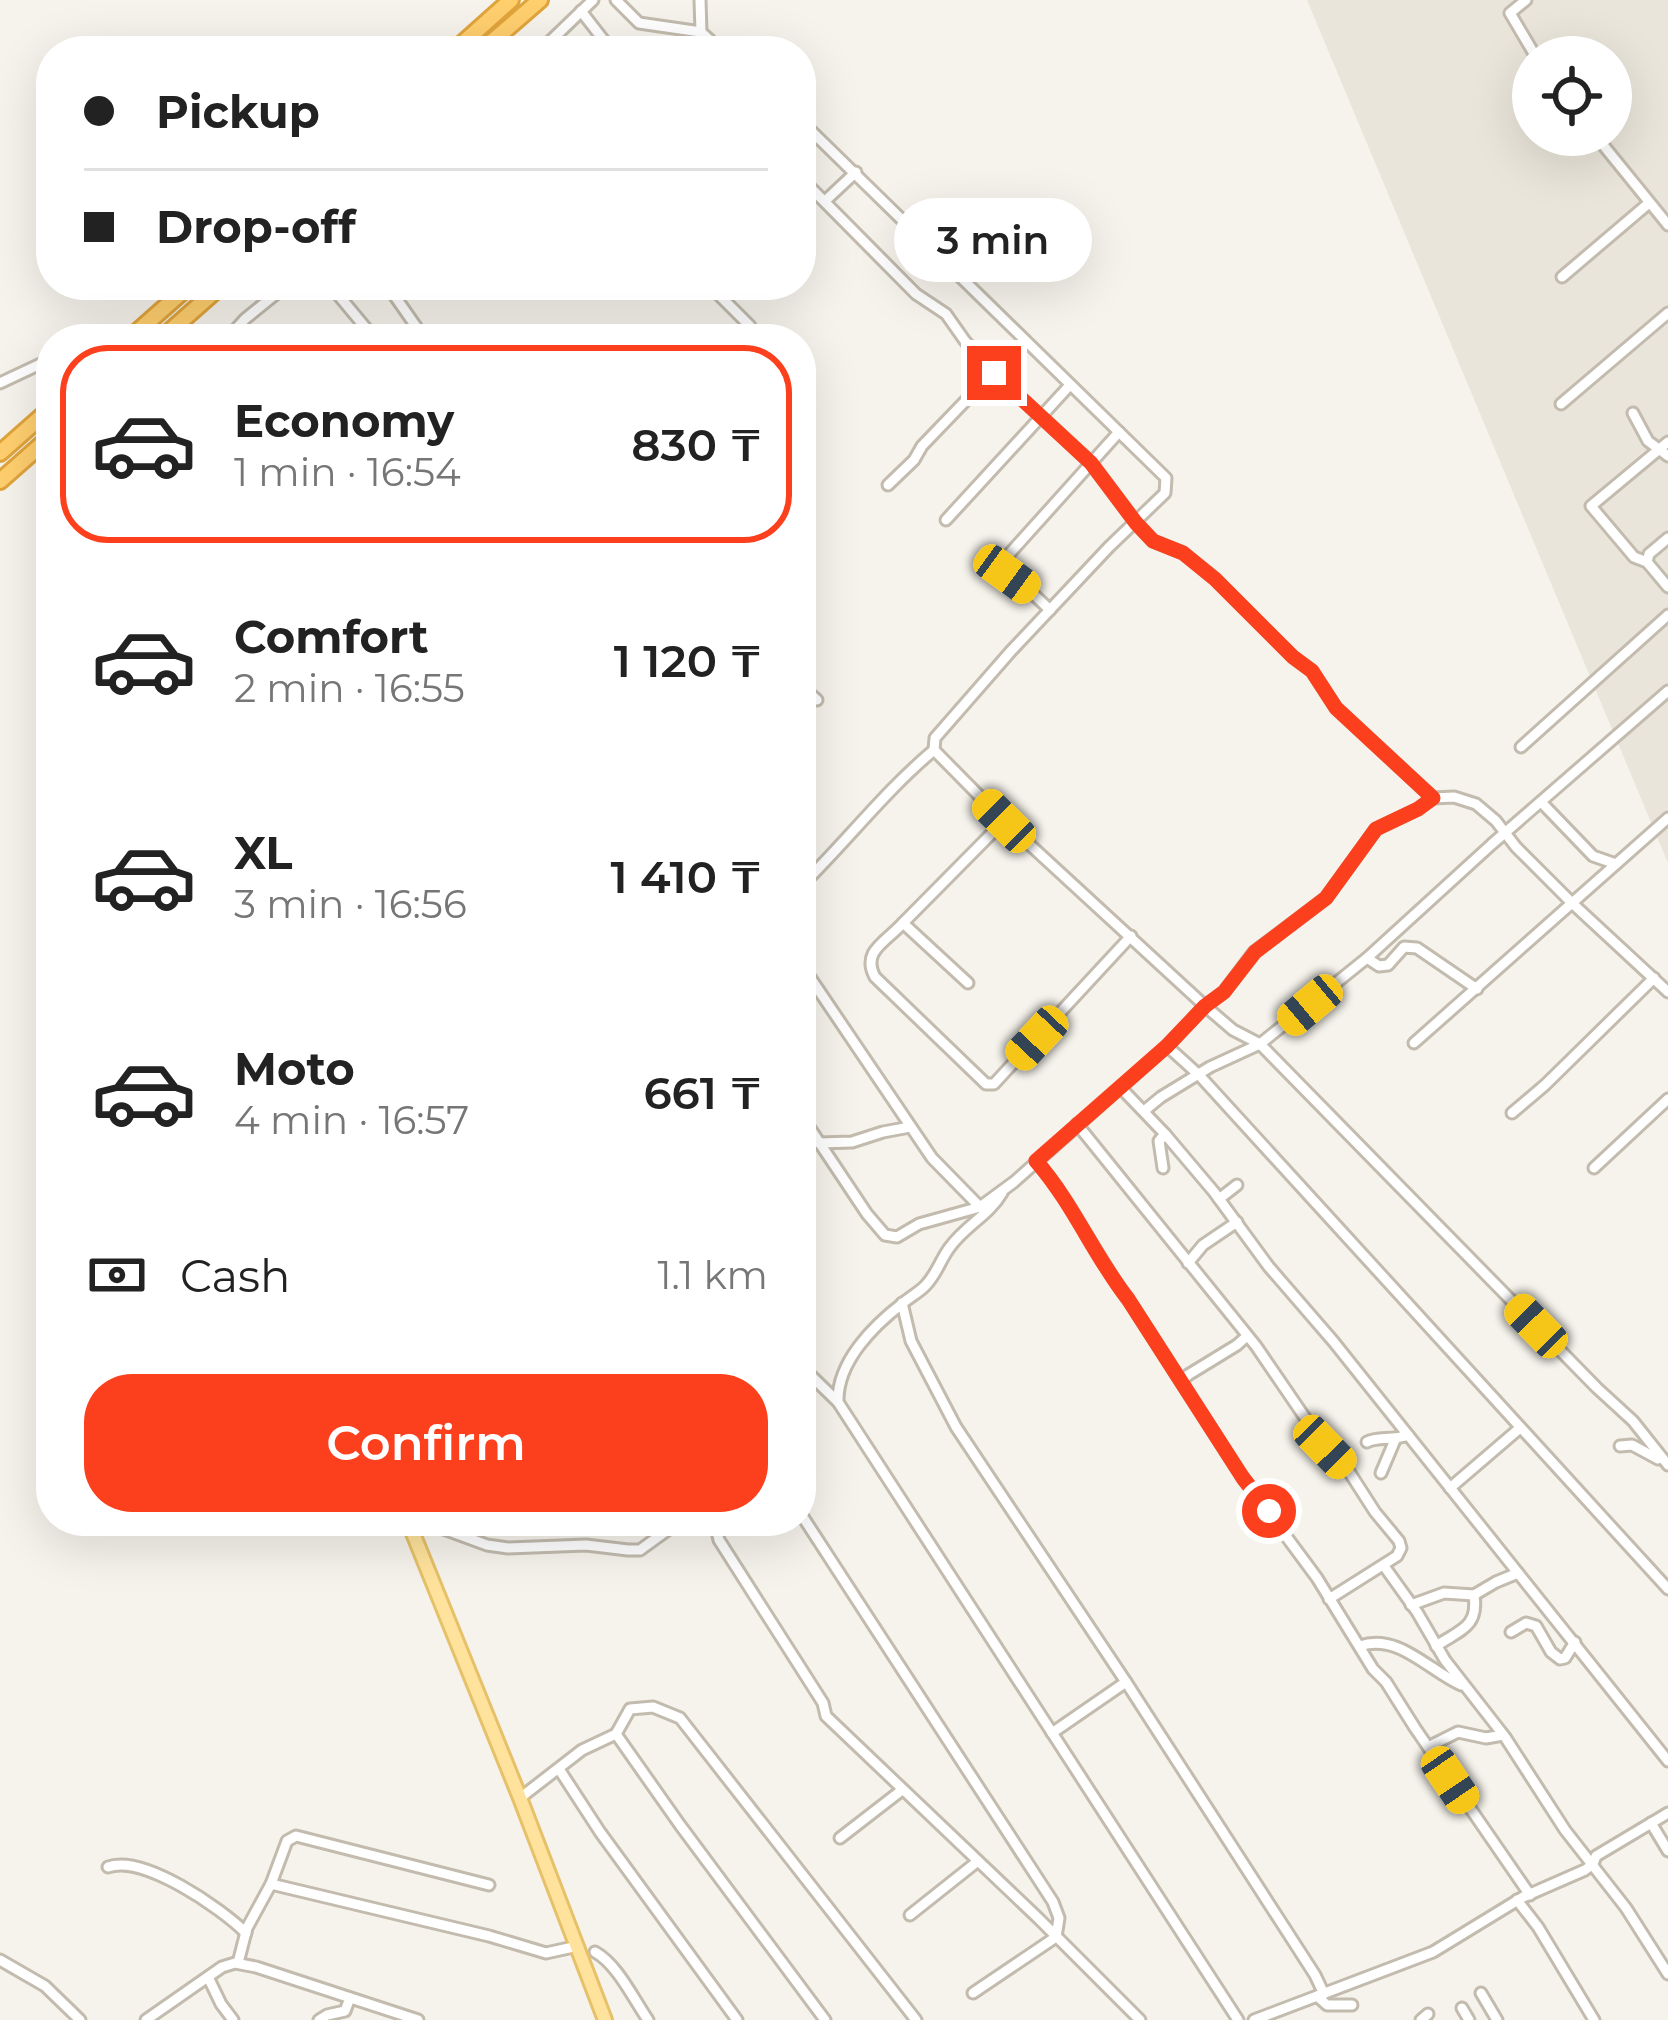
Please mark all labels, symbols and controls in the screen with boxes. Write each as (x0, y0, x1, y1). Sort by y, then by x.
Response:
map controls (1512, 36, 1632, 156)
button: locate (1512, 36, 1632, 156)
text: Pickup (156, 84, 320, 139)
text: Drop-off (156, 199, 356, 254)
callout: 3 min (895, 199, 1093, 283)
text: 3 min (937, 216, 1049, 264)
route end (967, 346, 1021, 400)
icon: car (90, 390, 198, 498)
text: Economy (234, 393, 454, 448)
text: 830 ₸ (631, 417, 762, 472)
text: 1 min · 16:54 (234, 448, 461, 496)
car (967, 538, 1047, 610)
icon: car (90, 606, 198, 714)
text: Comfort (234, 609, 429, 664)
text: 1 120 ₸ (614, 633, 762, 688)
text: 2 min · 16:55 (234, 664, 465, 712)
car (966, 783, 1042, 859)
icon: car (90, 822, 198, 930)
text: XL (234, 825, 292, 880)
text: 1 410 ₸ (611, 849, 762, 904)
text: 3 min · 16:56 (234, 880, 467, 928)
car (1271, 968, 1349, 1042)
car (999, 999, 1075, 1077)
icon: car (90, 1038, 198, 1146)
text: Moto (234, 1041, 355, 1096)
text: 661 ₸ (643, 1065, 762, 1120)
text: 4 min · 16:57 (234, 1096, 469, 1144)
icon: cash (84, 1242, 150, 1308)
text: Cash (180, 1248, 291, 1303)
text: 1.1 km (657, 1251, 768, 1299)
car (1498, 1288, 1574, 1364)
button: Confirm (84, 1374, 768, 1512)
car (1287, 1409, 1363, 1485)
route start (1242, 1484, 1296, 1538)
car (1415, 1740, 1485, 1820)

